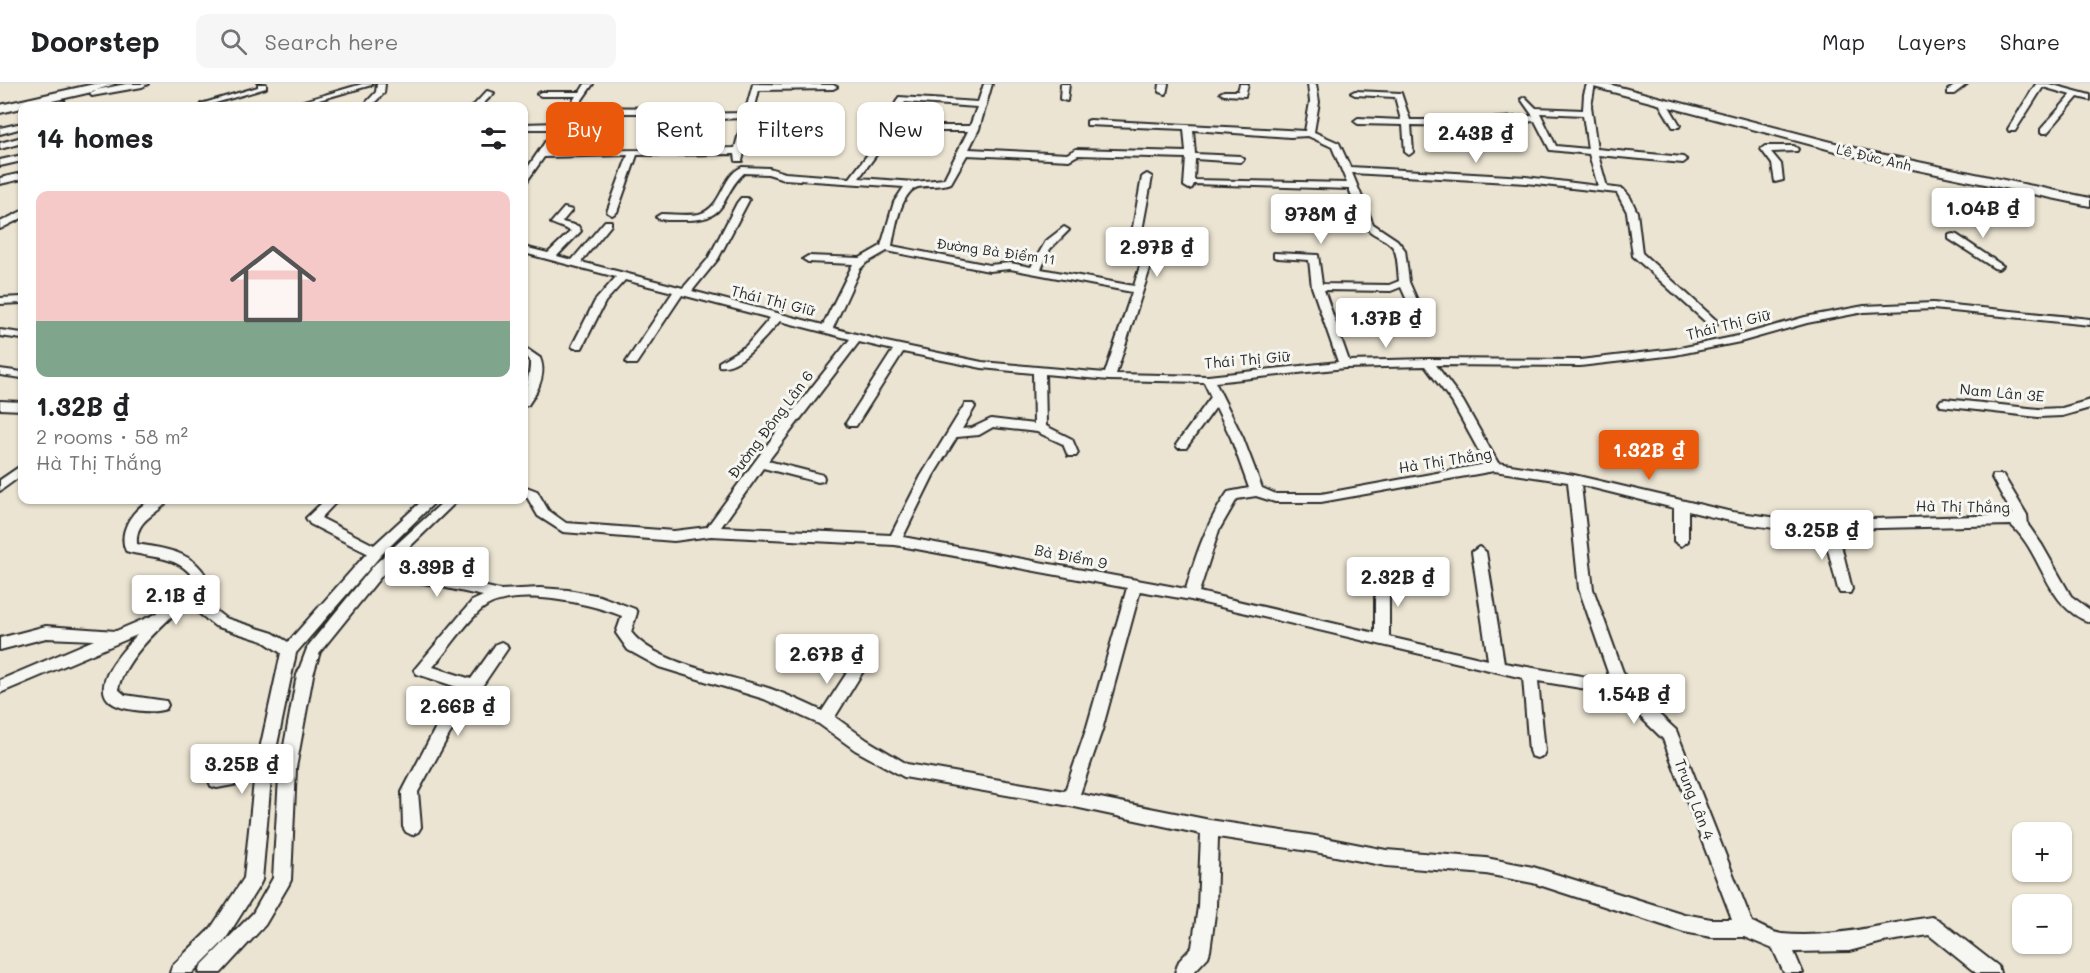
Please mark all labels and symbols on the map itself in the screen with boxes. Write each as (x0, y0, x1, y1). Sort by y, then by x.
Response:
pin: 2.43B ₫ (1421, 113, 1531, 164)
street label: Lê Đức Anh (1835, 139, 1913, 175)
pin: 1.04B ₫ (1928, 188, 2038, 239)
pin: 978M ₫ (1272, 194, 1370, 245)
pin: 2.97B ₫ (1102, 227, 1212, 278)
street label: Đường Bà Điểm 11 (936, 233, 1056, 269)
street label: Thái Thị Giữ (729, 280, 818, 320)
pin: 1.37B ₫ (1331, 298, 1441, 349)
street label: Thái Thị Giữ (1684, 304, 1773, 344)
street label: Thái Thị Giữ (1203, 345, 1291, 373)
street label: Đường Đông Lân 6 (723, 366, 817, 482)
street label: Nam Lân 3E (1959, 378, 2046, 406)
pin: 1.32B ₫ (1594, 430, 1704, 481)
street label: Hà Thị Thắng (1397, 443, 1493, 477)
street label: Hà Thị Thắng (1916, 495, 2011, 517)
pin: 3.25B ₫ (1767, 510, 1877, 561)
street label: Bà Điểm 9 (1033, 539, 1109, 573)
pin: 3.39B ₫ (382, 547, 492, 598)
pin: 2.32B ₫ (1343, 557, 1453, 608)
pin: 2.1B ₫ (127, 575, 225, 626)
pin: 2.67B ₫ (772, 634, 882, 685)
pin: 1.54B ₫ (1579, 674, 1689, 725)
pin: 2.66B ₫ (403, 686, 513, 737)
pin: 3.25B ₫ (187, 744, 297, 795)
street label: Trung Lân 4 (1670, 756, 1720, 842)

